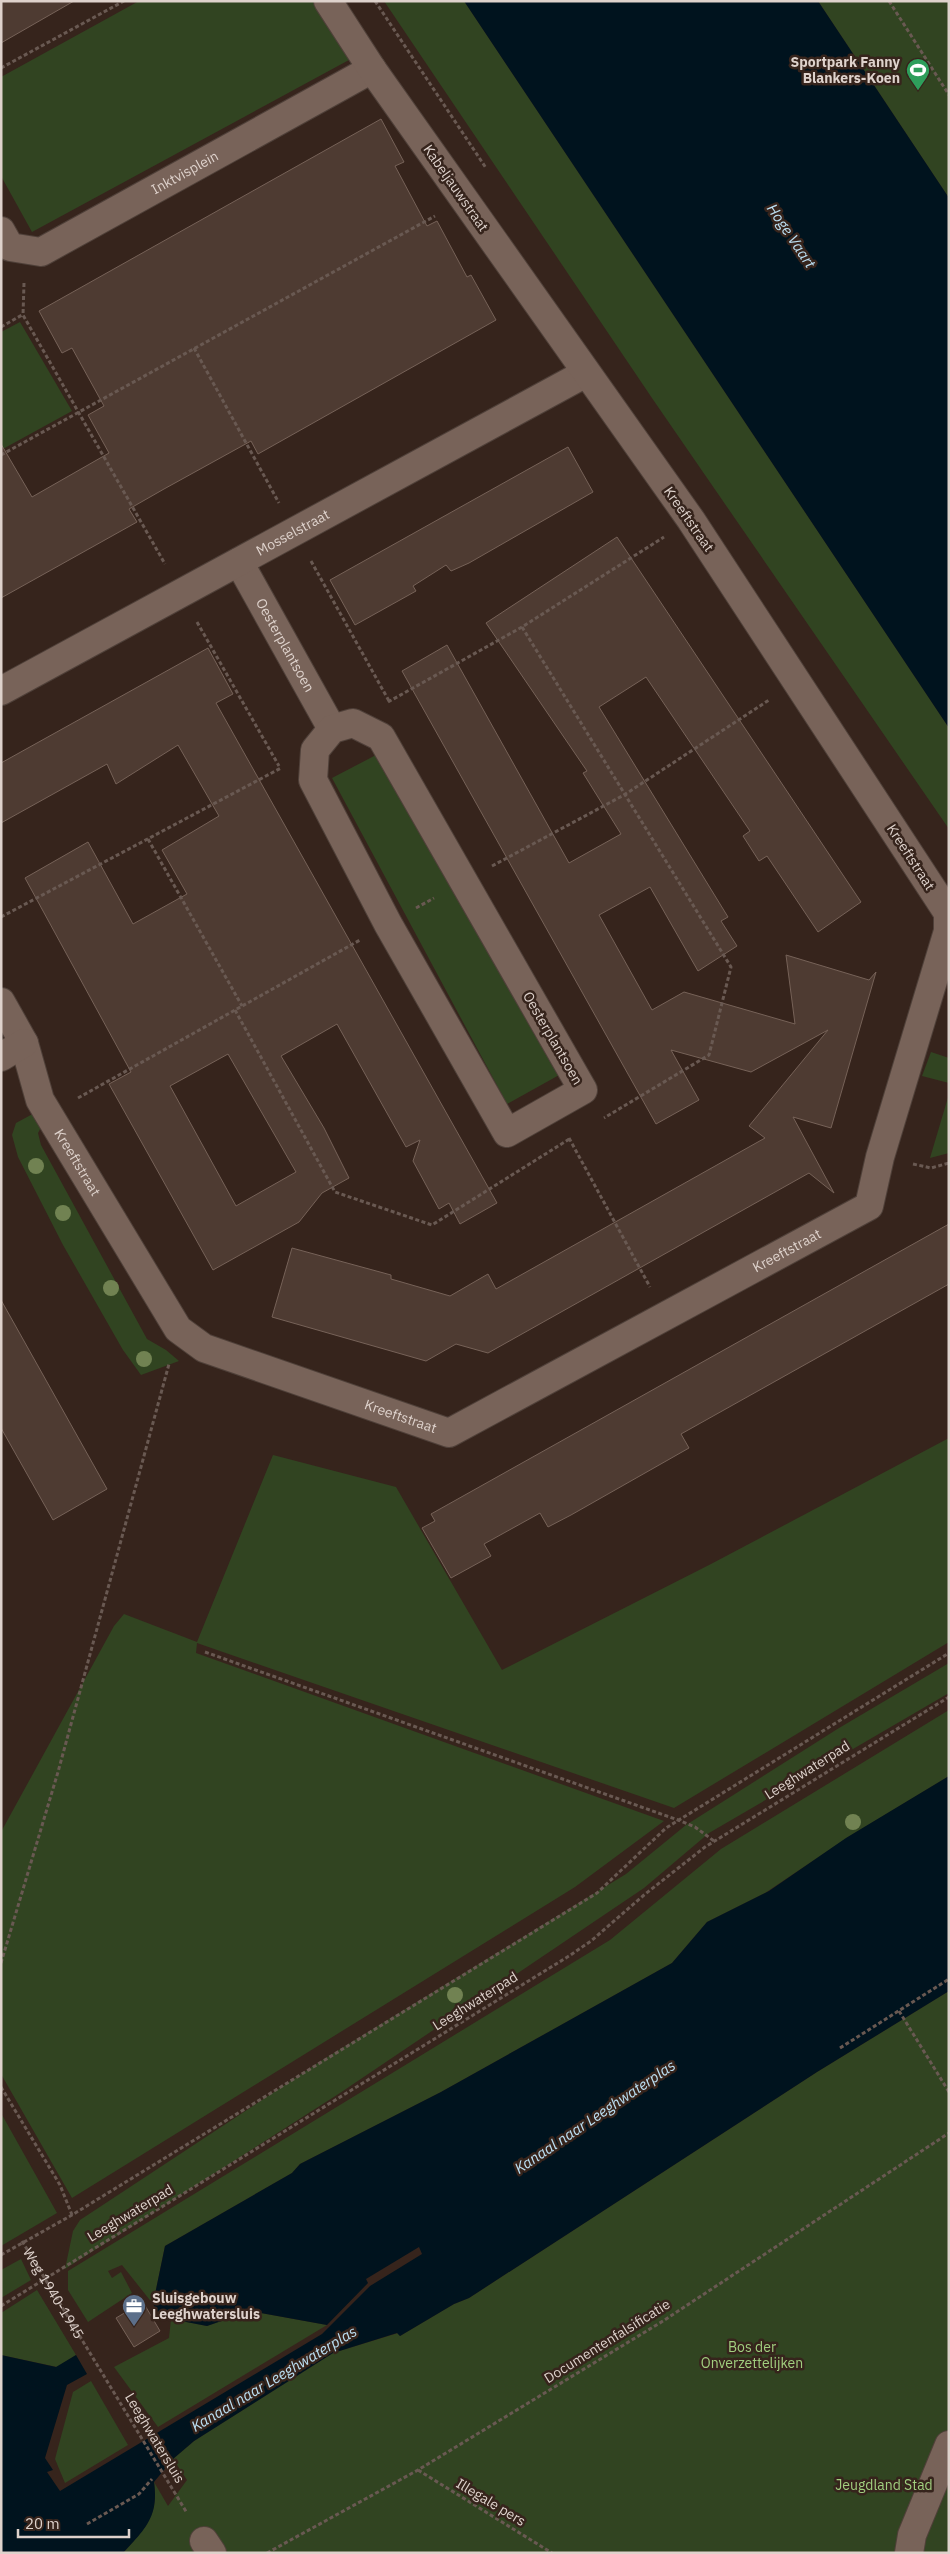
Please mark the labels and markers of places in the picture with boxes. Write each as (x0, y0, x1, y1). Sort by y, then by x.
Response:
place label: Sportpark Fanny Blankers-Koen (791, 53, 901, 87)
sports icon: Sportpark Fanny Blankers-Koen (905, 57, 931, 91)
place label: Sluisgebouw Leeghwatersluis (152, 2289, 260, 2323)
office icon: Sluisgebouw Leeghwatersluis (121, 2293, 147, 2327)

